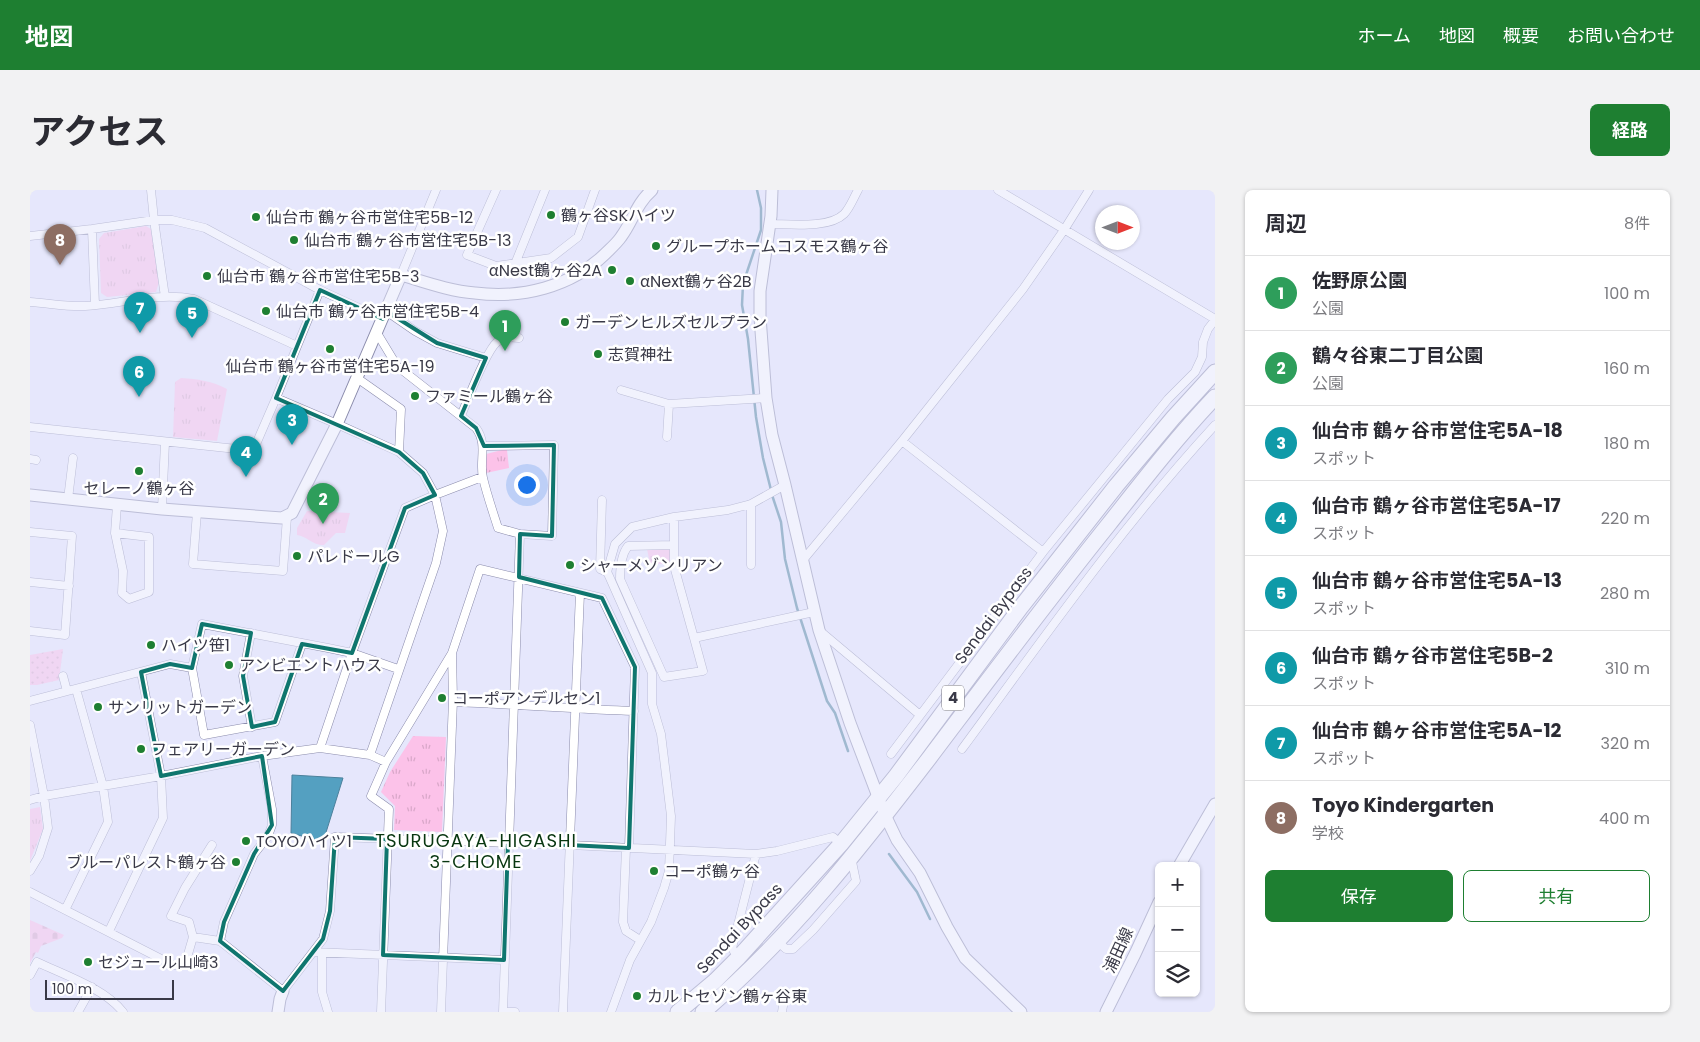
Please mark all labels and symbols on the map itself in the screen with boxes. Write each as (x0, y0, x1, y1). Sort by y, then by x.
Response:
place label: 鶴ヶ谷SKハイツ (561, 204, 676, 227)
north arrow (1095, 205, 1140, 250)
place label: 仙台市 鶴ヶ谷市営住宅5B-12 (266, 206, 473, 229)
marker: 鶴ヶ谷SKハイツ (545, 209, 557, 221)
marker: 仙台市 鶴ヶ谷市営住宅5B-12 (250, 211, 262, 223)
pin: 8 (44, 224, 76, 265)
place label: 仙台市 鶴ヶ谷市営住宅5B-13 (304, 229, 512, 252)
marker: 仙台市 鶴ヶ谷市営住宅5B-13 (288, 234, 300, 246)
place label: グループホームコスモス鶴ヶ谷 (666, 235, 889, 258)
marker: グループホームコスモス鶴ヶ谷 (650, 240, 662, 252)
place label: αNest鶴ヶ谷2A (489, 259, 602, 282)
marker: αNest鶴ヶ谷2A (606, 264, 618, 276)
place label: 仙台市 鶴ヶ谷市営住宅5B-3 (217, 265, 419, 288)
marker: 仙台市 鶴ヶ谷市営住宅5B-3 (201, 270, 213, 282)
place label: αNext鶴ヶ谷2B (640, 270, 752, 293)
marker: αNext鶴ヶ谷2B (624, 275, 636, 287)
pin: 7 (124, 292, 156, 333)
pin: 5 (176, 297, 208, 338)
place label: 仙台市 鶴ヶ谷市営住宅5B-4 (276, 300, 479, 323)
marker: 仙台市 鶴ヶ谷市営住宅5B-4 (260, 305, 272, 317)
pin: 1 (489, 310, 521, 351)
place label: ガーデンヒルズセルプラン (575, 311, 767, 334)
marker: ガーデンヒルズセルプラン (559, 316, 571, 328)
marker: 仙台市 鶴ヶ谷市営住宅5A-19 (324, 343, 336, 355)
place label: 志賀神社 (608, 343, 672, 366)
marker: 志賀神社 (592, 348, 604, 360)
place label: 仙台市 鶴ヶ谷市営住宅5A-19 (225, 355, 435, 378)
pin: 6 (123, 356, 155, 397)
place label: ファミール鶴ヶ谷 (425, 385, 553, 408)
marker: ファミール鶴ヶ谷 (409, 390, 421, 402)
pin: 3 (276, 404, 308, 445)
pin: 4 (230, 436, 262, 477)
marker: セレーノ鶴ヶ谷 (133, 465, 145, 477)
your location (514, 472, 540, 498)
place label: セレーノ鶴ヶ谷 (83, 477, 195, 500)
pin: 2 (307, 483, 339, 524)
place label: パレドールG (307, 545, 399, 568)
marker: パレドールG (291, 550, 303, 562)
place label: シャーメゾンリアン (580, 554, 723, 577)
marker: シャーメゾンリアン (564, 559, 576, 571)
street label: Sendai Bypass (949, 562, 1038, 669)
place label: ハイツ笹1 (161, 634, 230, 657)
marker: ハイツ笹1 (145, 639, 157, 651)
place label: アンビエントハウス (239, 654, 382, 677)
marker: アンビエントハウス (223, 659, 235, 671)
road number: 4 (942, 686, 964, 710)
place label: コーポアンデルセン1 (452, 687, 600, 710)
marker: コーポアンデルセン1 (436, 692, 448, 704)
place label: サンリットガーデン (108, 696, 252, 719)
marker: サンリットガーデン (92, 701, 104, 713)
place label: フェアリーガーデン (151, 738, 295, 761)
marker: フェアリーガーデン (135, 743, 147, 755)
district label: TSURUGAYA-HIGASHI 3-CHOME (375, 828, 577, 874)
place label: TOYOハイツ1 (256, 830, 352, 853)
marker: TOYOハイツ1 (240, 835, 252, 847)
place label: ブルーパレスト鶴ヶ谷 (66, 851, 226, 874)
marker: ブルーパレスト鶴ヶ谷 (230, 856, 242, 868)
place label: コーポ鶴ヶ谷 (664, 860, 760, 883)
marker: コーポ鶴ヶ谷 (648, 865, 660, 877)
street label: Sendai Bypass (691, 878, 788, 979)
street label: 浦田線 (1098, 924, 1139, 977)
place label: セジュール山崎3 (98, 951, 218, 974)
marker: セジュール山崎3 (82, 956, 94, 968)
scale bar (45, 977, 174, 1000)
place label: カルトセゾン鶴ヶ谷東 (647, 985, 807, 1008)
marker: カルトセゾン鶴ヶ谷東 (631, 990, 643, 1002)

